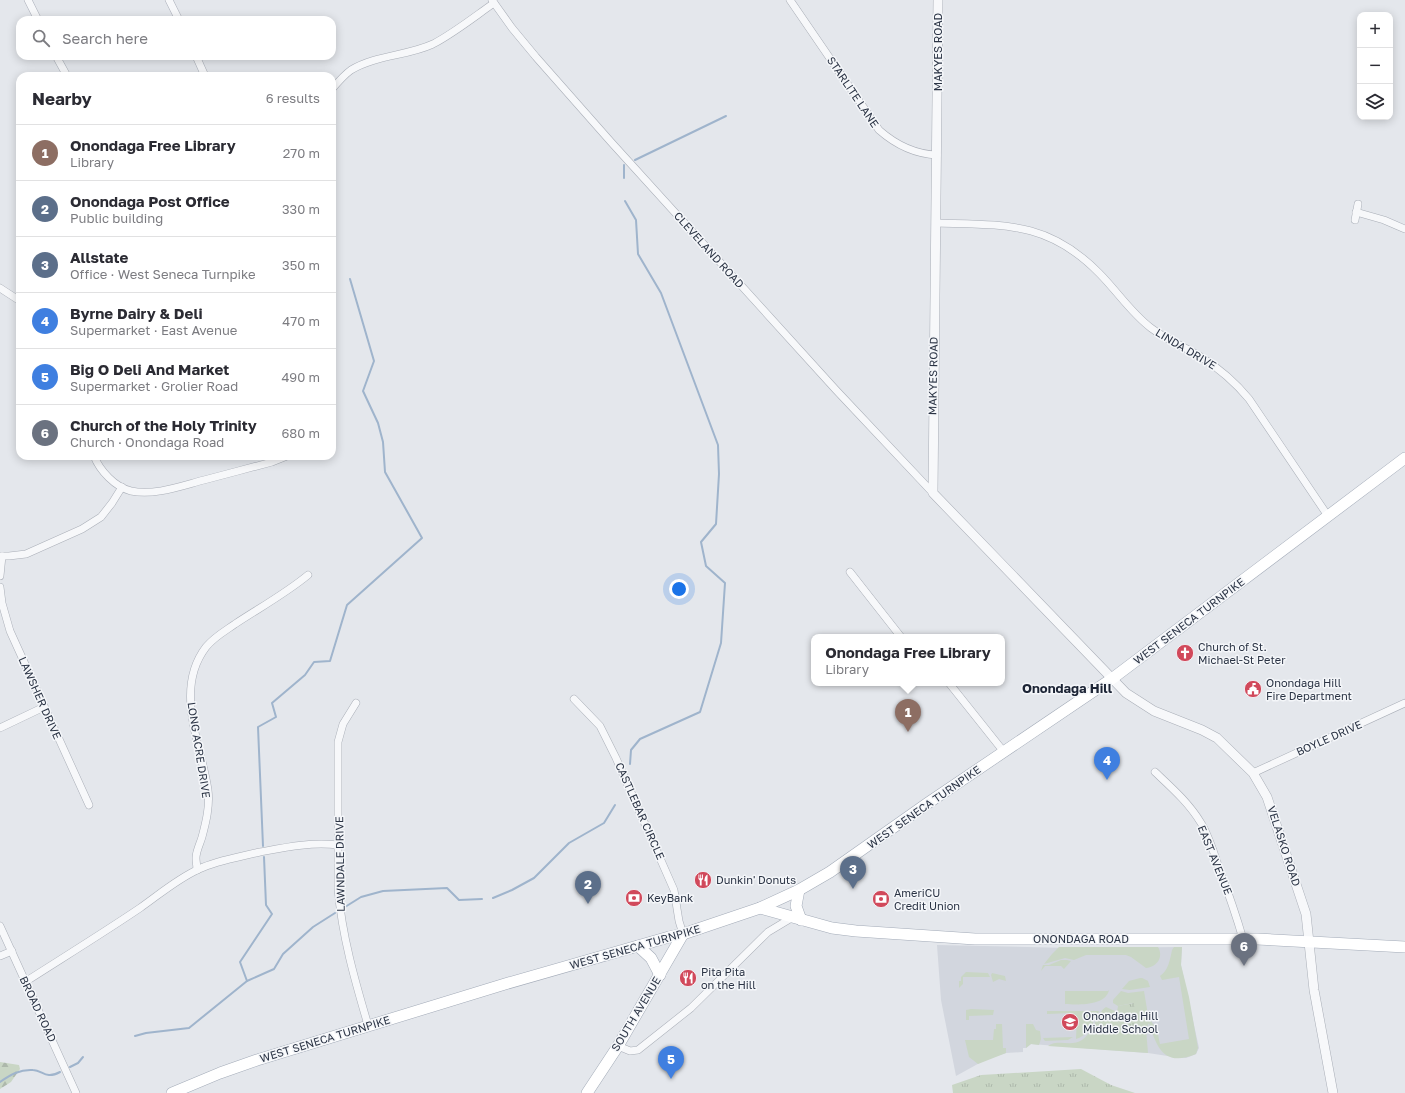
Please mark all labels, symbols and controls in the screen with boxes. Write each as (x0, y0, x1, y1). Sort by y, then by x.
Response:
street label: MAKYES ROAD (931, 12, 944, 91)
map controls (1357, 12, 1393, 120)
button: + (1357, 12, 1393, 48)
search box (16, 16, 336, 60)
icon: search (30, 27, 52, 49)
text: Search here (62, 29, 148, 47)
button: − (1357, 48, 1393, 84)
street label: STARLITE LANE (825, 54, 882, 130)
button: layers (1357, 84, 1393, 120)
text: Nearby (32, 88, 92, 109)
text: 6 results (266, 90, 320, 106)
text: Onondaga Free Library (70, 136, 236, 154)
text: 1 (42, 145, 48, 161)
text: 270 m (283, 145, 320, 161)
text: Library (70, 154, 114, 170)
text: Onondaga Post Office (70, 192, 230, 210)
text: 2 (41, 201, 49, 217)
text: 330 m (282, 201, 320, 217)
street label: CLEVELAND ROAD (672, 209, 747, 291)
text: Public building (70, 210, 163, 226)
text: Allstate (70, 248, 128, 266)
text: 3 (41, 257, 49, 273)
text: 350 m (282, 257, 320, 273)
text: Office · West Seneca Turnpike (70, 266, 256, 282)
text: Byrne Dairy & Deli (70, 304, 203, 322)
text: 4 (41, 313, 49, 329)
text: 470 m (282, 313, 320, 329)
text: Supermarket · East Avenue (70, 322, 237, 338)
street label: LINDA DRIVE (1154, 325, 1219, 372)
street label: MAKYES ROAD (925, 336, 940, 415)
text: Big O Deli And Market (70, 360, 229, 378)
text: 5 (41, 369, 49, 385)
text: 490 m (281, 369, 320, 385)
text: Supermarket · Grolier Road (70, 378, 238, 394)
text: Church of the Holy Trinity (70, 416, 257, 434)
text: 6 (41, 425, 49, 441)
text: 680 m (281, 425, 320, 441)
text: Church · Onondaga Road (70, 434, 224, 450)
street label: WEST SENECA TURNPIKE (1131, 574, 1247, 667)
your location (669, 579, 689, 599)
popup (811, 634, 1005, 686)
place label: Church of St. Michael-St Peter (1198, 640, 1286, 666)
text: Onondaga Free Library (825, 643, 991, 661)
church icon: Church of St. Michael-St Peter (1175, 643, 1195, 663)
street label: LAWSHER DRIVE (16, 655, 65, 741)
text: Library (825, 661, 869, 677)
place label: Onondaga Hill Fire Department (1266, 676, 1352, 702)
public building icon: Onondaga Hill Fire Department (1243, 679, 1263, 699)
district label: Onondaga Hill (1022, 680, 1113, 696)
pin: 1 (895, 699, 921, 732)
street label: LONG ACRE DRIVE (185, 701, 214, 799)
street label: BOYLE DRIVE (1294, 717, 1364, 758)
pin: 4 (1094, 747, 1120, 780)
street label: CASTLEBAR CIRCLE (613, 760, 668, 862)
street label: WEST SENECA TURNPIKE (864, 762, 983, 851)
street label: VELASKO ROAD (1265, 804, 1304, 888)
street label: LAWNDALE DRIVE (332, 816, 347, 912)
street label: EAST AVENUE (1196, 823, 1235, 897)
pin: 3 (840, 856, 866, 889)
restaurant icon: Dunkin' Donuts (693, 870, 713, 890)
pin: 2 (575, 871, 601, 904)
place label: Dunkin' Donuts (716, 873, 796, 886)
place label: AmeriCU Credit Union (894, 886, 960, 912)
bank icon: KeyBank (624, 888, 644, 908)
bank icon: AmeriCU Credit Union (871, 889, 891, 909)
place label: KeyBank (647, 891, 693, 904)
street label: WEST SENECA TURNPIKE (568, 922, 702, 971)
street label: ONONDAGA ROAD (1033, 932, 1129, 945)
pin: 6 (1231, 933, 1257, 966)
place label: Pita Pita on the Hill (701, 965, 756, 991)
restaurant icon: Pita Pita on the Hill (678, 968, 698, 988)
street label: BROAD ROAD (18, 974, 59, 1044)
street label: SOUTH AVENUE (608, 974, 663, 1053)
place label: Onondaga Hill Middle School (1083, 1009, 1159, 1035)
street label: WEST SENECA TURNPIKE (258, 1012, 392, 1065)
school or university icon: Onondaga Hill Middle School (1060, 1012, 1080, 1032)
pin: 5 (658, 1046, 684, 1079)

